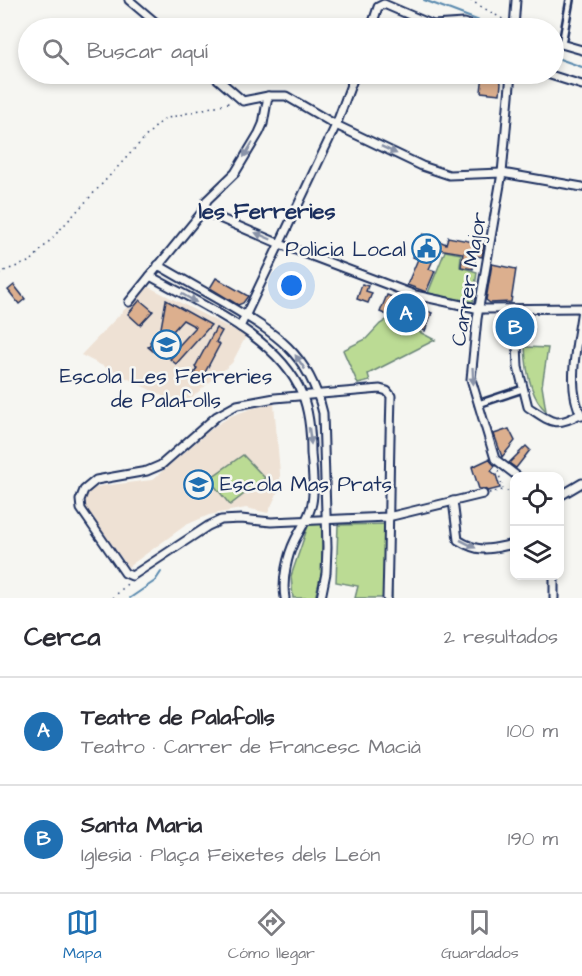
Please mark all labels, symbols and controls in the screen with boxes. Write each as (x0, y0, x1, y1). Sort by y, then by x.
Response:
search box (18, 18, 564, 84)
icon: search (39, 35, 72, 68)
text: Buscar aquí (87, 36, 208, 67)
one-way arrow (243, 142, 254, 158)
one-way arrow (380, 146, 397, 155)
district label: les Ferreries (199, 196, 335, 227)
street label: Carrer Major (444, 210, 494, 348)
one-way arrow (254, 231, 272, 240)
public building icon: Policia Local (411, 233, 443, 265)
place label: Policia Local (285, 235, 406, 264)
your location (277, 271, 306, 300)
pin: A (386, 290, 426, 336)
one-way arrow (181, 293, 198, 303)
pin: B (496, 304, 534, 350)
school or university icon: Escola Les Ferreries de Palafolls (150, 329, 182, 361)
one-way arrow (294, 355, 306, 371)
place label: Escola Les Ferreries de Palafolls (60, 362, 272, 415)
one-way arrow (468, 367, 477, 386)
one-way arrow (305, 427, 315, 446)
school or university icon: Escola Mas Prats (183, 468, 215, 500)
place label: Escola Mas Prats (220, 470, 392, 499)
map controls (510, 472, 564, 580)
button: locate (510, 472, 564, 526)
button: layers (510, 526, 564, 580)
one-way arrow (459, 539, 476, 549)
text: Cerca (24, 619, 101, 655)
text: 2 resultados (444, 623, 558, 651)
text: Teatre de Palafolls (81, 702, 275, 733)
text: A (37, 717, 50, 745)
text: 100 m (507, 717, 558, 745)
text: Teatro · Carrer de Francesc Macià (81, 733, 421, 761)
text: Santa Maria (81, 810, 202, 841)
text: B (36, 825, 51, 853)
text: 190 m (508, 825, 558, 853)
text: Iglesia · Plaça Feixetes dels León (81, 841, 380, 869)
tab: Mapa (63, 906, 102, 964)
tab: Cómo llegar (228, 906, 315, 964)
tab: Guardados (441, 906, 519, 964)

